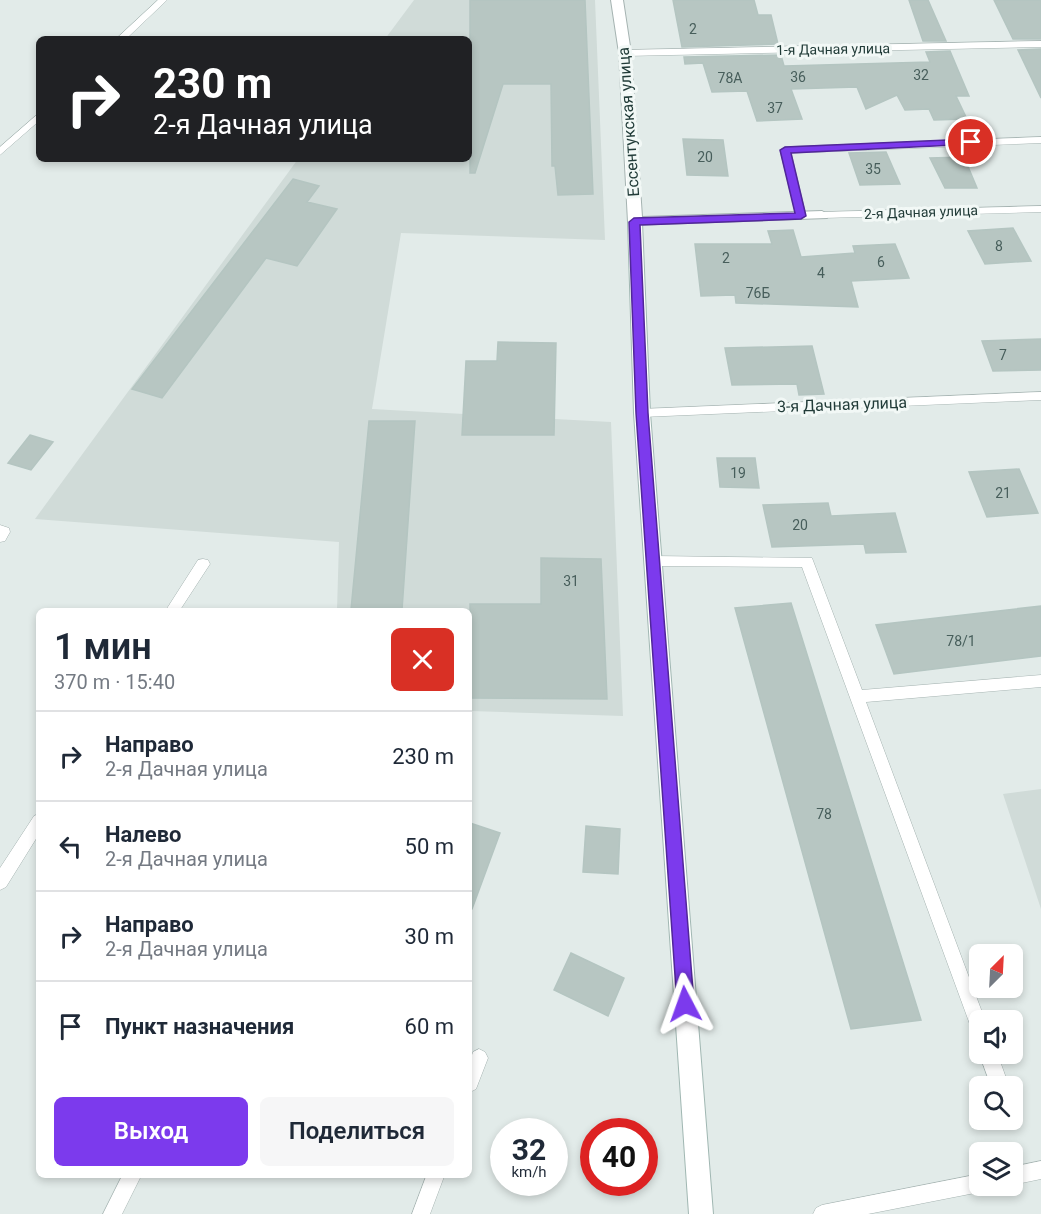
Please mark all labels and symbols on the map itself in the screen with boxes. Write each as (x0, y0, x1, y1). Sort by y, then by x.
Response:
house number: 2 (689, 21, 697, 37)
street label: 1-я Дачная улица (776, 40, 890, 58)
street label: Ессентукская улица (614, 47, 643, 197)
house number: 32 (913, 67, 929, 83)
house number: 36 (790, 69, 806, 85)
house number: 78А (718, 70, 742, 86)
house number: 37 (767, 100, 783, 116)
pin (945, 116, 996, 167)
house number: 20 (697, 149, 713, 165)
house number: 35 (865, 161, 881, 177)
street label: 2-я Дачная улица (864, 202, 978, 222)
house number: 8 (995, 238, 1003, 254)
house number: 2 (722, 250, 730, 266)
house number: 6 (877, 254, 885, 270)
house number: 4 (817, 265, 825, 281)
house number: 76Б (746, 285, 770, 301)
house number: 7 (999, 347, 1007, 363)
street label: 3-я Дачная улица (777, 393, 907, 416)
house number: 19 (730, 465, 746, 481)
house number: 21 (995, 485, 1011, 501)
house number: 20 (792, 517, 808, 533)
house number: 31 (563, 573, 579, 589)
house number: 78/1 (946, 633, 976, 649)
house number: 78 (816, 806, 832, 822)
north arrow (969, 944, 1023, 998)
position arrow (653, 972, 717, 1036)
speed limit sign: 40 (580, 1118, 658, 1196)

